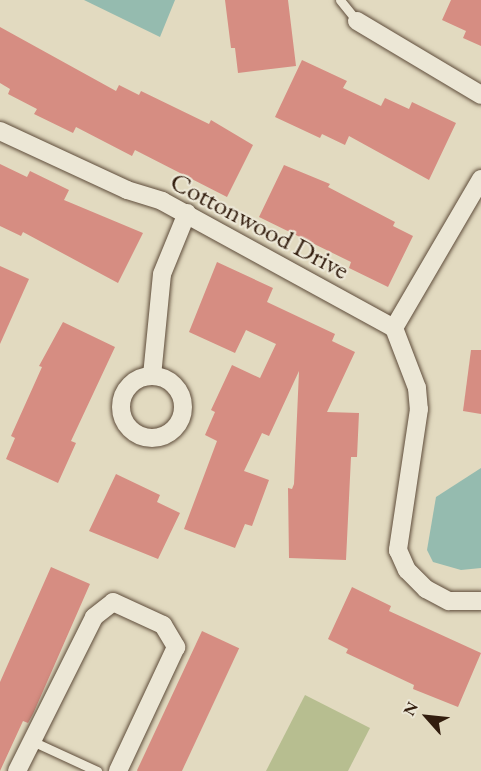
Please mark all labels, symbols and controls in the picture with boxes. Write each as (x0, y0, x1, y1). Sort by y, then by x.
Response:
street label: Cottonwood Drive (165, 164, 355, 286)
north arrow (397, 687, 457, 747)
text: N (398, 698, 423, 719)

